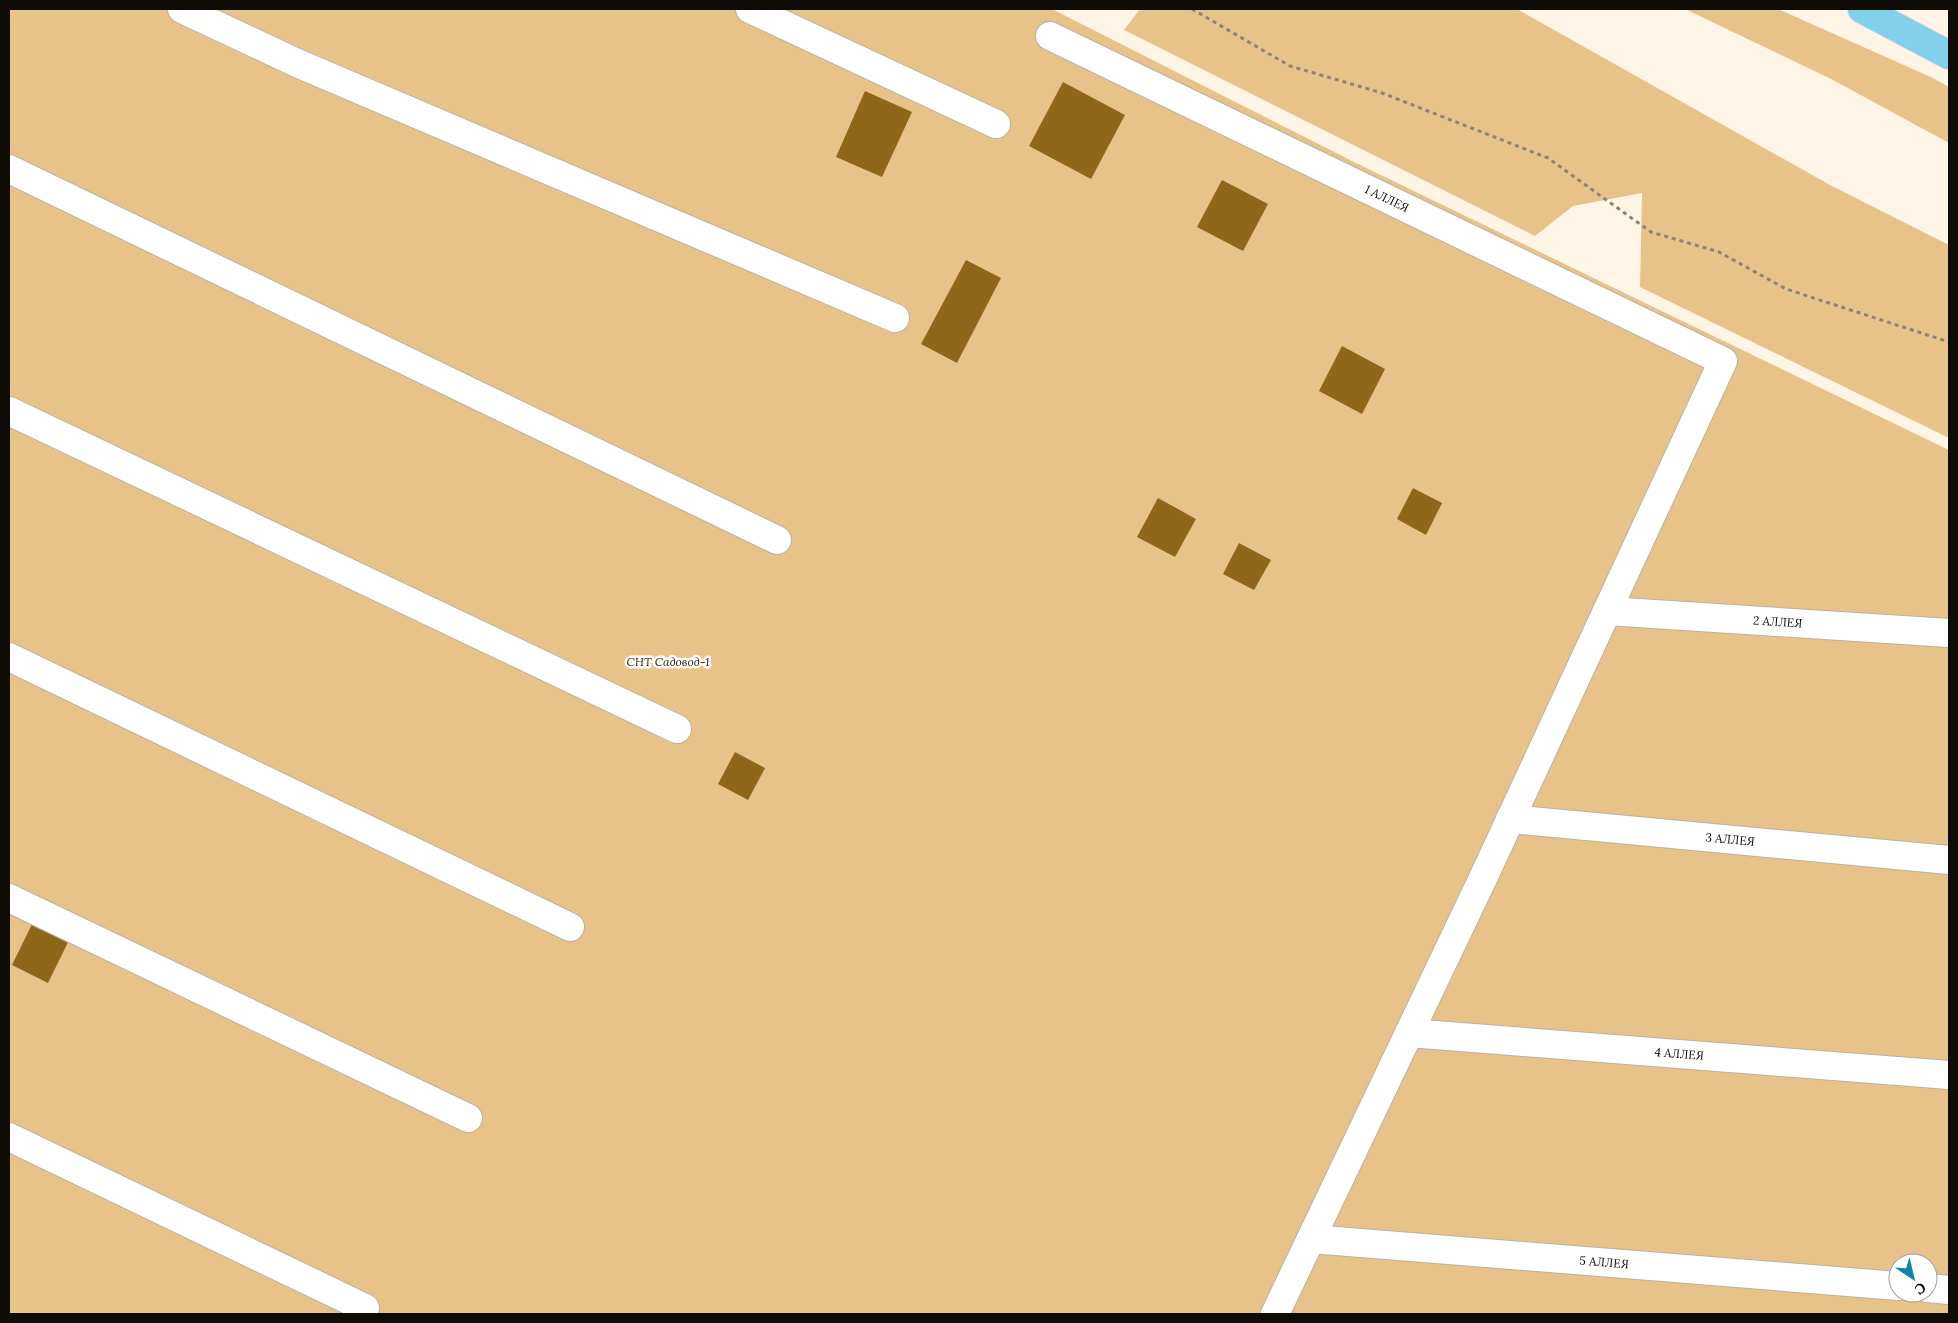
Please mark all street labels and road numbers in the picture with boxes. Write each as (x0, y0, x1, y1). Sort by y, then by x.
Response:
street label: 1 АЛЛЕЯ (1362, 181, 1412, 215)
street label: 2 АЛЛЕЯ (1753, 612, 1803, 631)
street label: 3 АЛЛЕЯ (1705, 829, 1756, 849)
street label: 4 АЛЛЕЯ (1654, 1044, 1705, 1063)
street label: 5 АЛЛЕЯ (1579, 1253, 1629, 1271)

